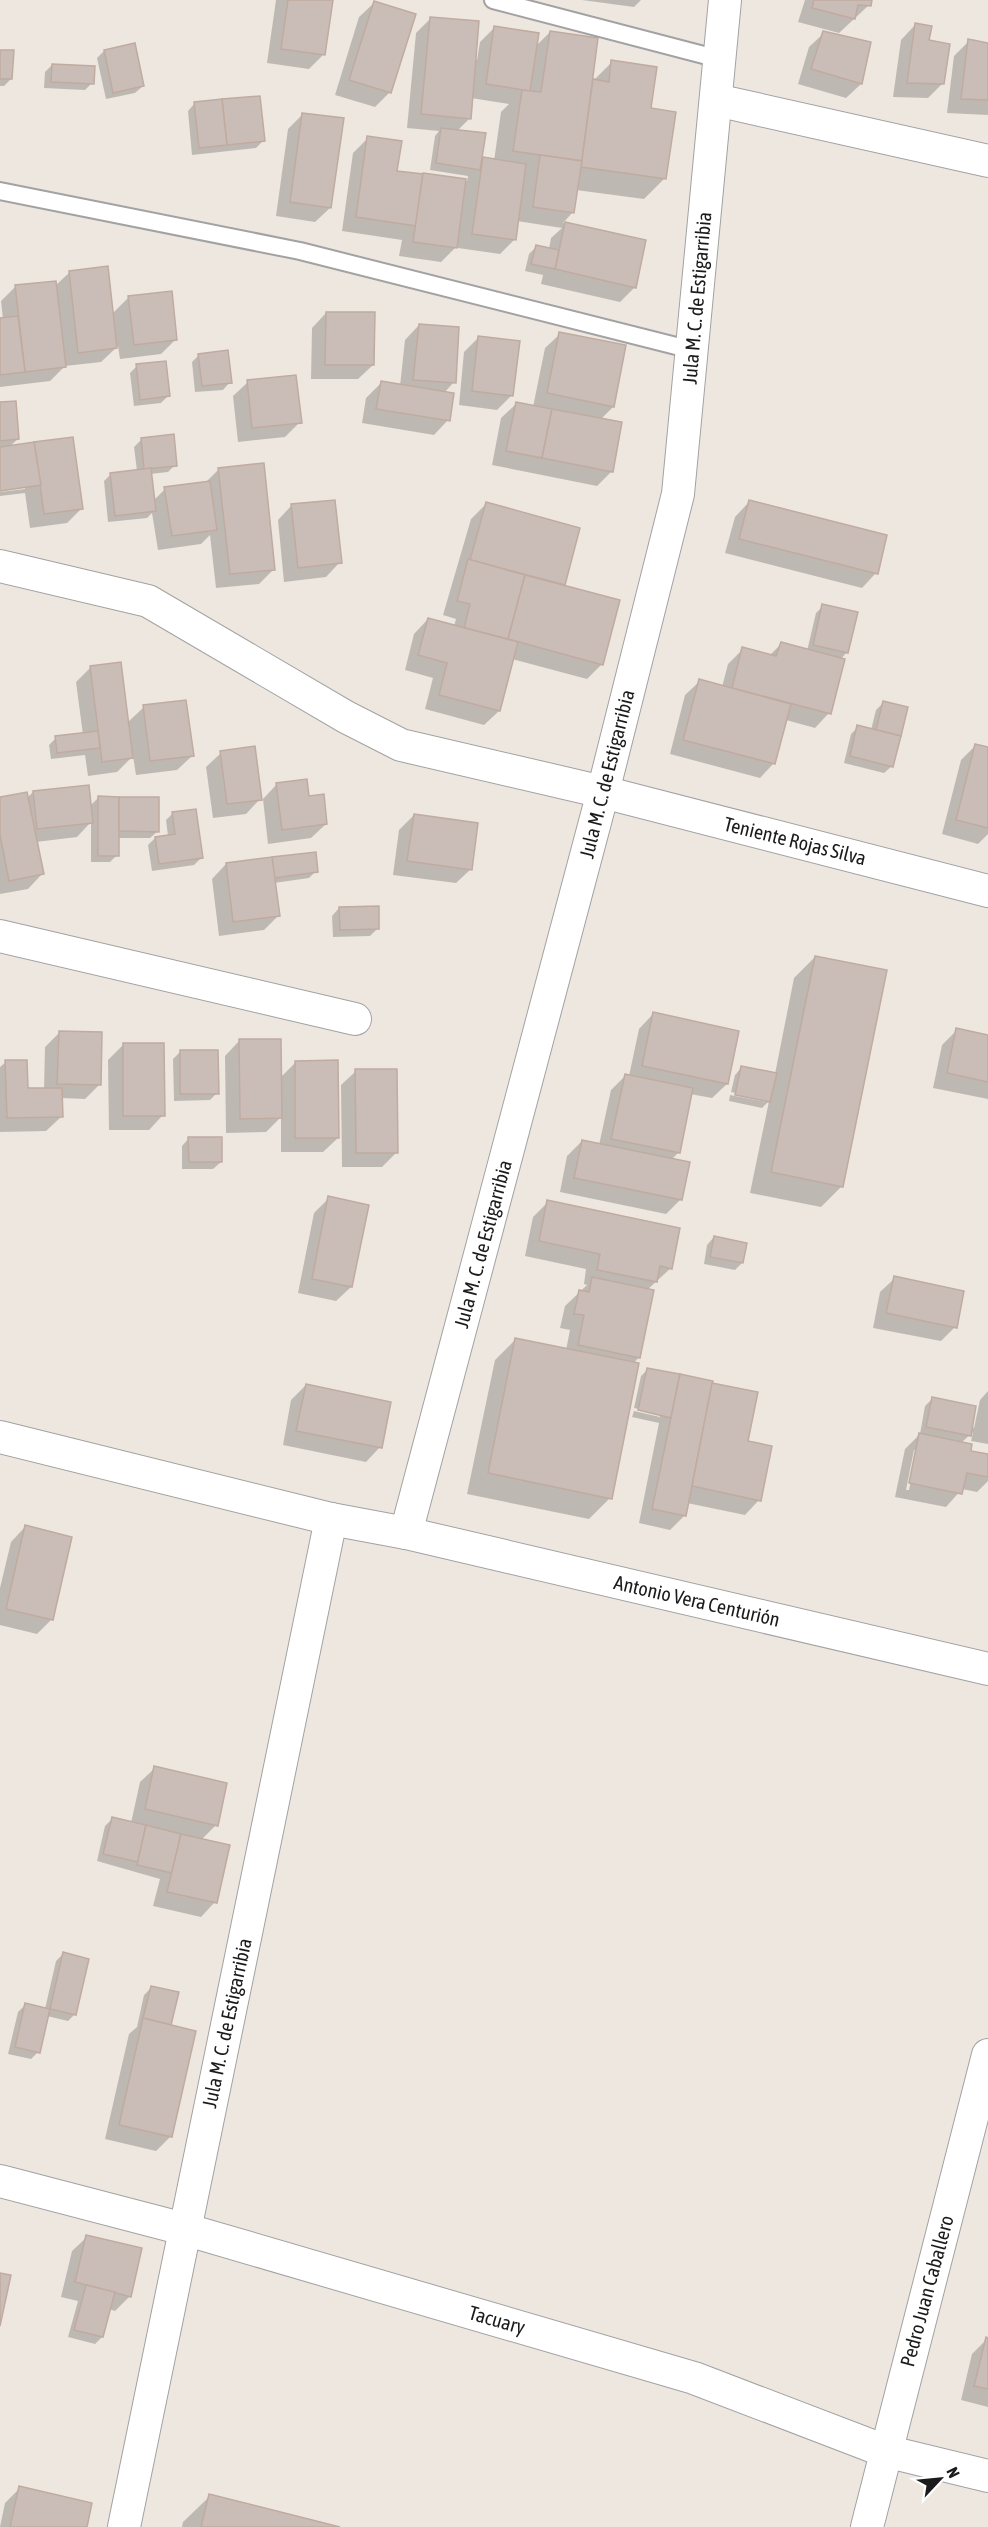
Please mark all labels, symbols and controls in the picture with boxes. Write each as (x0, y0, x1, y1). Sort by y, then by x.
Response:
street label: Jula M. C. de Estigarribia (678, 211, 715, 385)
street label: Jula M. C. de Estigarribia (574, 687, 639, 861)
street label: Teniente Rojas Silva (722, 812, 869, 869)
street label: Jula M. C. de Estigarribia (449, 1157, 516, 1330)
street label: Antonio Vera Centurión (612, 1570, 782, 1631)
street label: Jula M. C. de Estigarribia (197, 1936, 256, 2110)
street label: Pedro Juan Caballero (895, 2213, 958, 2369)
street label: Tacuary (466, 2301, 528, 2338)
north arrow (910, 2449, 970, 2509)
text: N (943, 2464, 964, 2481)

